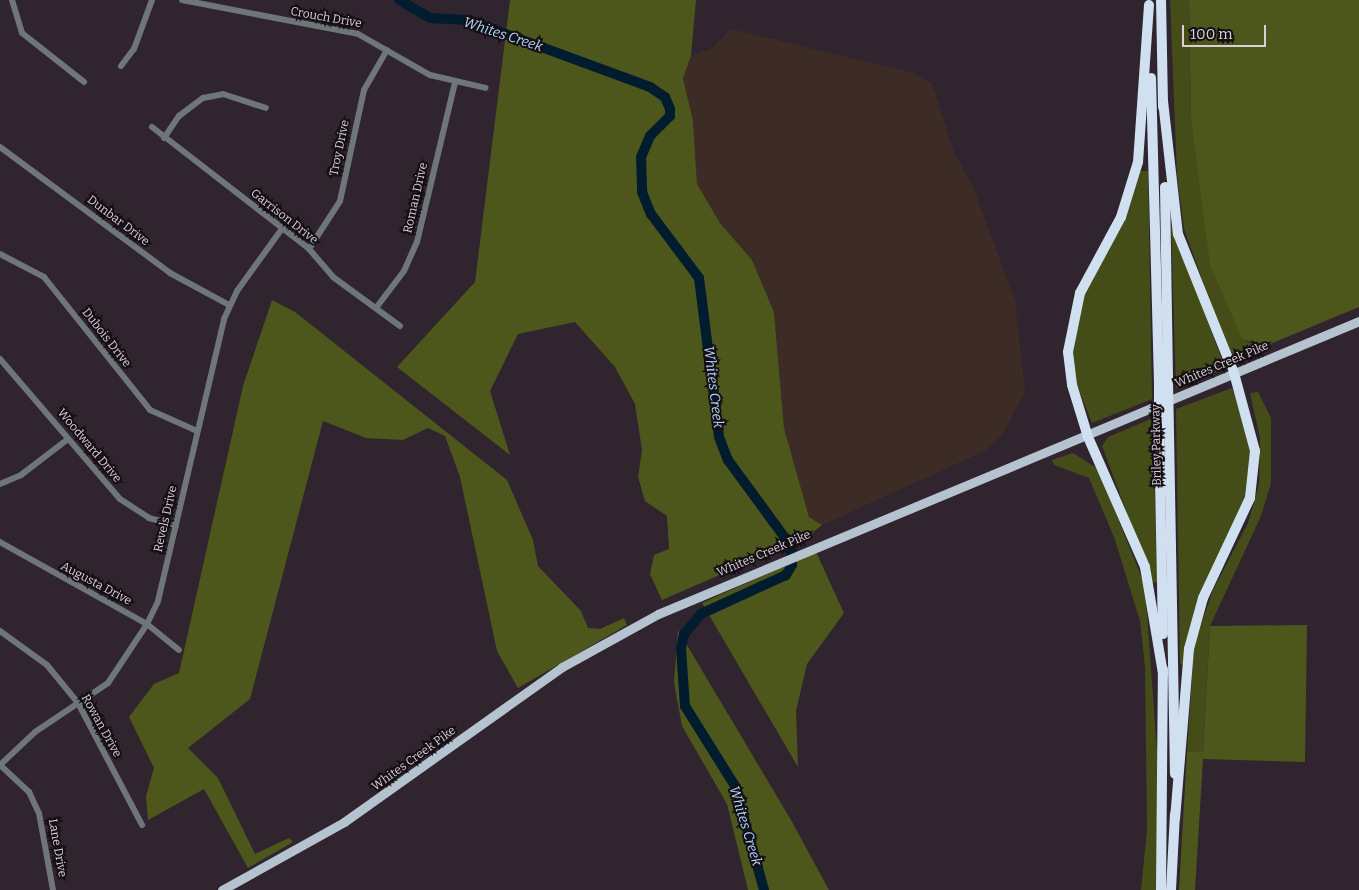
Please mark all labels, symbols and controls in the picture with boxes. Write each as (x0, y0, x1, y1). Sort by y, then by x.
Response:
street label: Crouch Drive (289, 5, 363, 31)
water label: Whites Creek (461, 14, 545, 56)
scale bar (1184, 15, 1268, 47)
text: 100 m (1190, 25, 1233, 43)
street label: Troy Drive (327, 119, 353, 177)
street label: Roman Drive (401, 161, 431, 235)
street label: Garrison Drive (248, 186, 320, 248)
street label: Dunbar Drive (84, 193, 152, 249)
street label: Dubois Drive (78, 306, 134, 370)
street label: Whites Creek Pike (1173, 339, 1271, 391)
water label: Whites Creek (700, 345, 726, 429)
street label: Briley Parkway (1149, 404, 1165, 486)
street label: Woodward Drive (54, 406, 124, 486)
street label: Revels Drive (151, 484, 181, 554)
street label: Whites Creek Pike (715, 528, 813, 580)
street label: Augusta Drive (58, 559, 134, 609)
street label: Rowan Drive (78, 692, 124, 760)
street label: Whites Creek Pike (369, 724, 459, 794)
water label: Whites Creek (725, 784, 765, 868)
street label: Lane Drive (45, 818, 69, 878)

